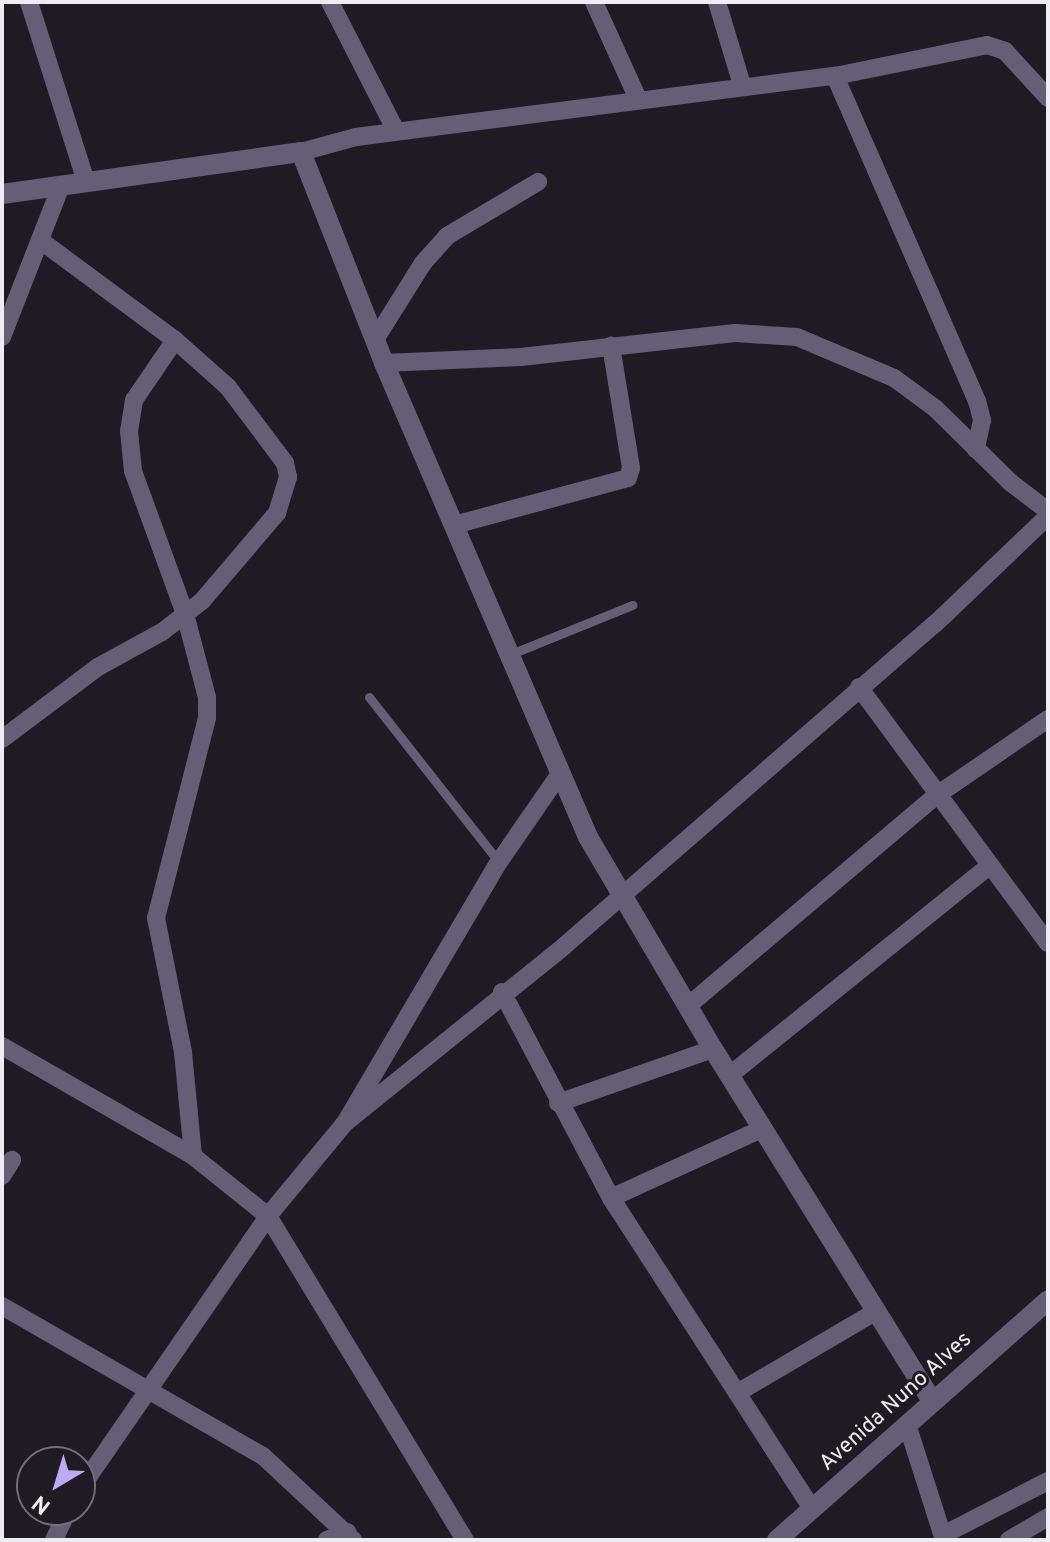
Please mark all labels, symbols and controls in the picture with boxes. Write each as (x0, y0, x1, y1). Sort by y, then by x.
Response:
street label: Avenida Nuno Alves (814, 1327, 978, 1477)
north arrow (16, 1446, 96, 1526)
text: N (28, 1488, 57, 1519)

